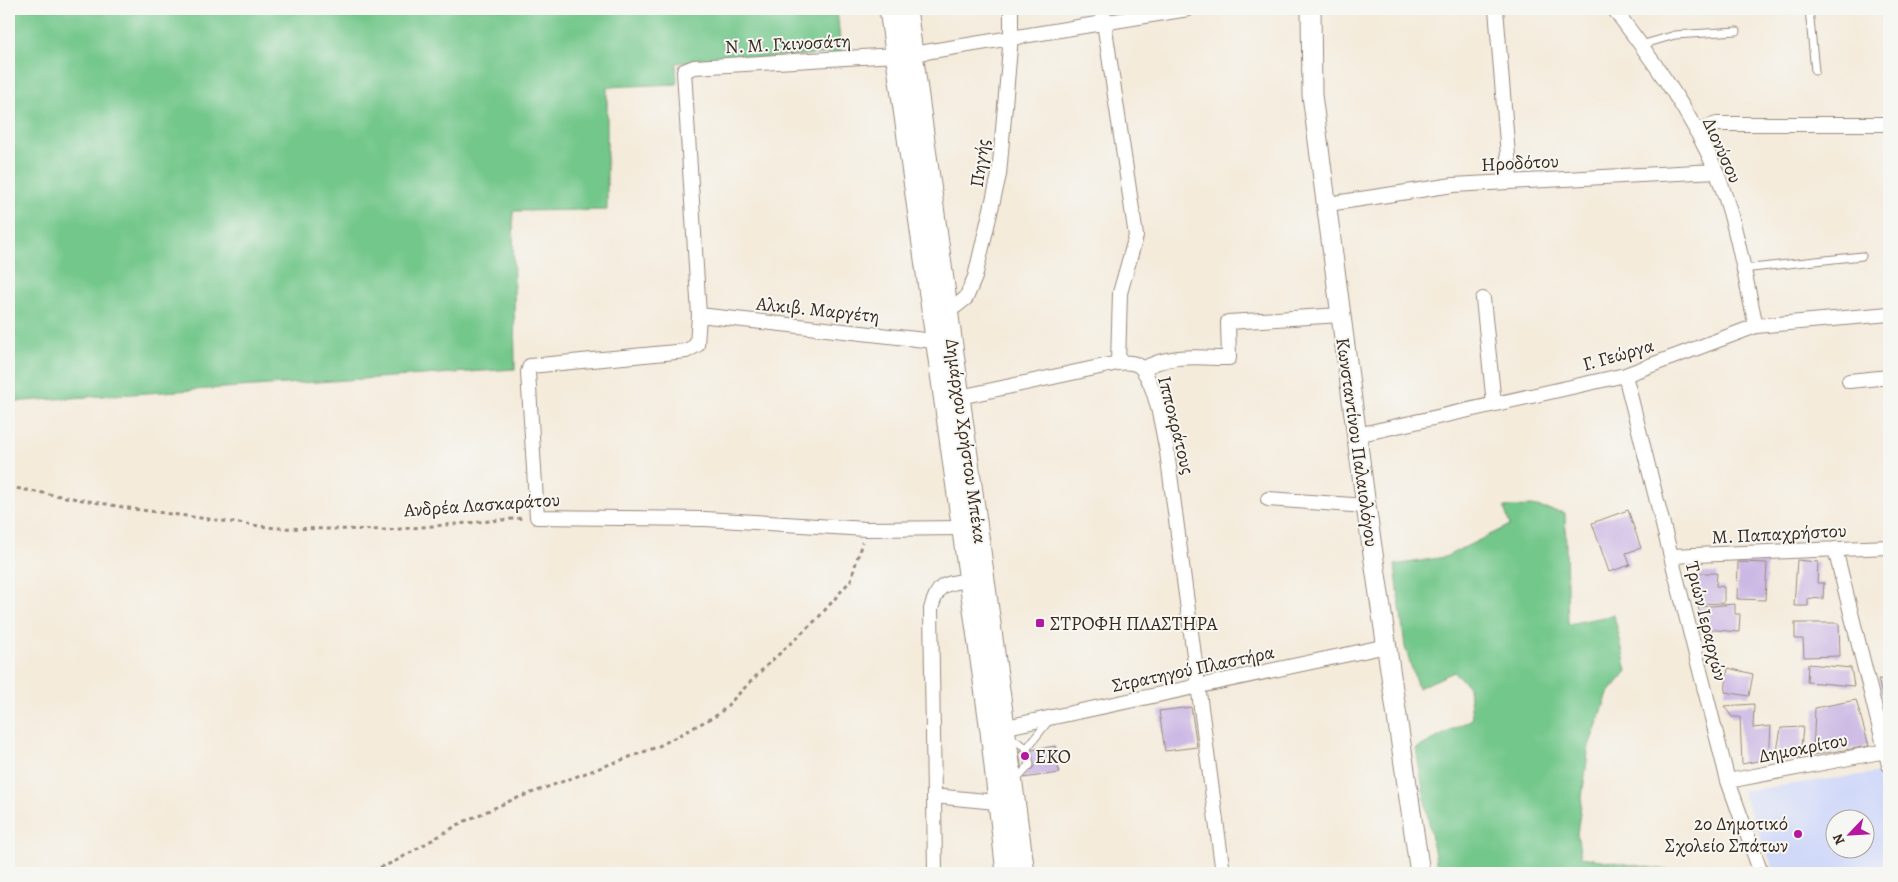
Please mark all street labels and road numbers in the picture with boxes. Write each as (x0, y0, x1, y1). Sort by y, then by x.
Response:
street label: Ν. Μ. Γκινοσάτη (724, 28, 852, 60)
street label: Διονύσου (1696, 113, 1748, 187)
street label: Πηγής (964, 137, 996, 189)
street label: Ηροδότου (1480, 148, 1560, 178)
street label: Αλκιβ. Μαργέτη (754, 291, 881, 329)
street label: Γ. Γεώργα (1580, 332, 1657, 378)
street label: Κωνσταντίνου Παλαιολόγου (1329, 336, 1385, 549)
street label: Δημάρχου Χρήστου Μπέκα (939, 337, 993, 545)
street label: Ιπποκράτους (1151, 373, 1201, 477)
street label: Ανδρέα Λασκαράτου (402, 487, 561, 523)
street label: Μ. Παπαχρήστου (1711, 517, 1847, 551)
street label: Τριών Ιεραρχών (1679, 559, 1734, 684)
street label: Στρατηγού Πλαστήρα (1110, 639, 1277, 699)
street label: Δημοκρίτου (1757, 727, 1850, 769)

